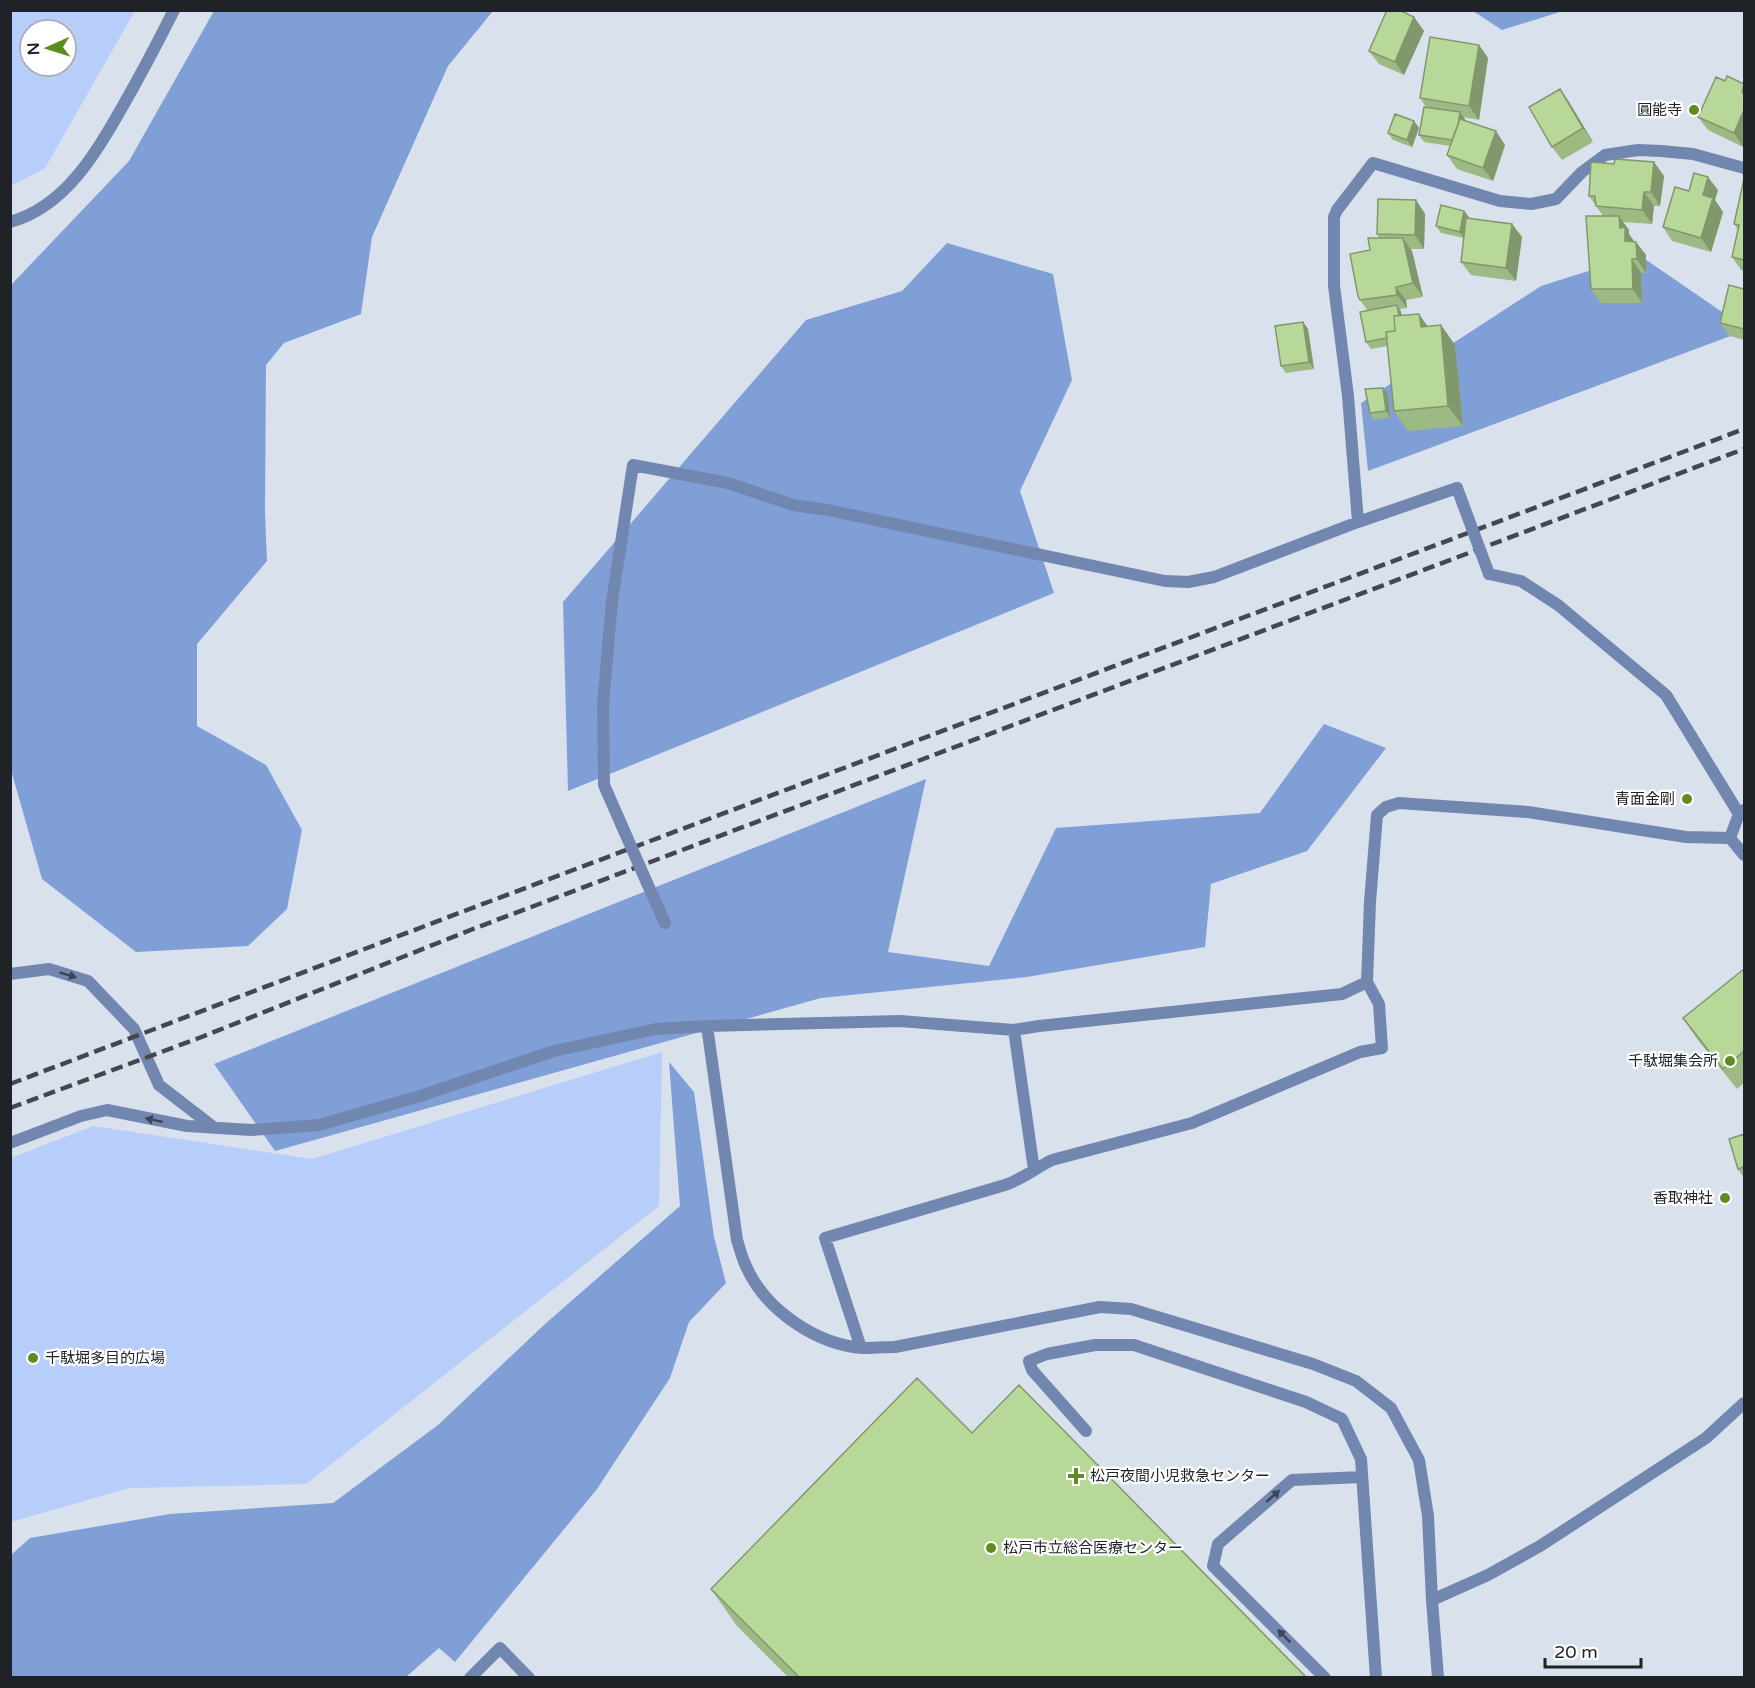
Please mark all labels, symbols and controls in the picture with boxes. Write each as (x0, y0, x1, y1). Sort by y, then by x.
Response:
north arrow (18, 18, 78, 78)
text: N (24, 42, 44, 56)
place label: 圓能寺 (1637, 101, 1682, 119)
marker: 圓能寺 (1687, 103, 1701, 117)
place label: 青面金剛 (1615, 790, 1675, 808)
marker: 青面金剛 (1680, 792, 1694, 806)
one-way arrow (59, 971, 77, 980)
place label: 千駄堀集会所 (1628, 1052, 1718, 1070)
marker: 千駄堀集会所 (1723, 1054, 1737, 1068)
one-way arrow (144, 1115, 163, 1124)
place label: 香取神社 (1653, 1189, 1713, 1207)
marker: 香取神社 (1718, 1191, 1732, 1205)
place label: 千駄堀多目的広場 (45, 1349, 165, 1367)
marker: 千駄堀多目的広場 (26, 1351, 40, 1365)
marker: 松戸夜間小児救急センター (1067, 1467, 1085, 1485)
place label: 松戸夜間小児救急センター (1090, 1467, 1270, 1485)
one-way arrow (1265, 1490, 1280, 1503)
place label: 松戸市立総合医療センター (1003, 1539, 1183, 1557)
marker: 松戸市立総合医療センター (984, 1541, 998, 1555)
one-way arrow (1277, 1630, 1291, 1644)
scale bar (1545, 1631, 1641, 1669)
text: 20 m (1554, 1641, 1598, 1663)

